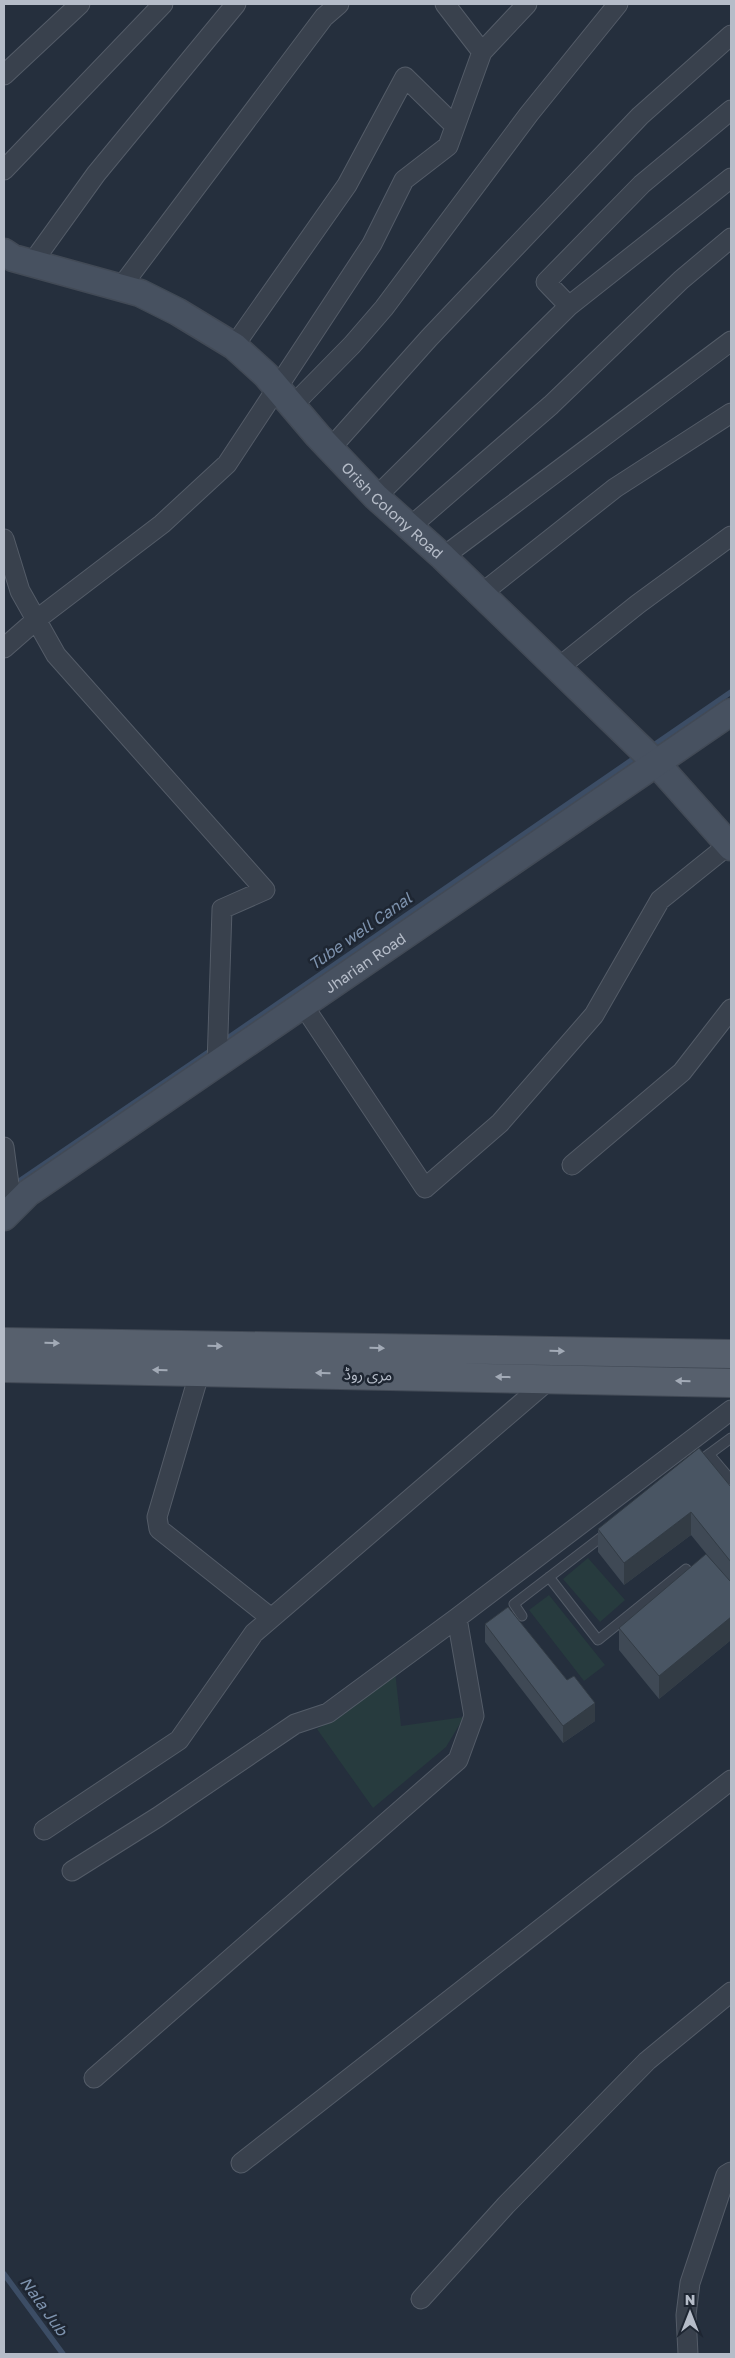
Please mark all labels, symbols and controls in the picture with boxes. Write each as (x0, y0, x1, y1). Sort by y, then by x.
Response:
street label: Orish Colony Road (338, 458, 447, 562)
water label: Tube well Canal (304, 887, 416, 974)
street label: Jharian Road (321, 929, 409, 997)
one-way arrow (45, 1339, 61, 1347)
one-way arrow (207, 1342, 223, 1350)
one-way arrow (370, 1345, 386, 1353)
one-way arrow (550, 1347, 566, 1355)
street label: مری روڈ (344, 1365, 392, 1384)
one-way arrow (152, 1366, 168, 1374)
one-way arrow (314, 1369, 330, 1377)
one-way arrow (494, 1373, 510, 1381)
one-way arrow (674, 1377, 690, 1385)
water label: Nala Jub (16, 2273, 73, 2340)
north arrow (665, 2288, 715, 2338)
text: N (685, 2291, 695, 2308)

